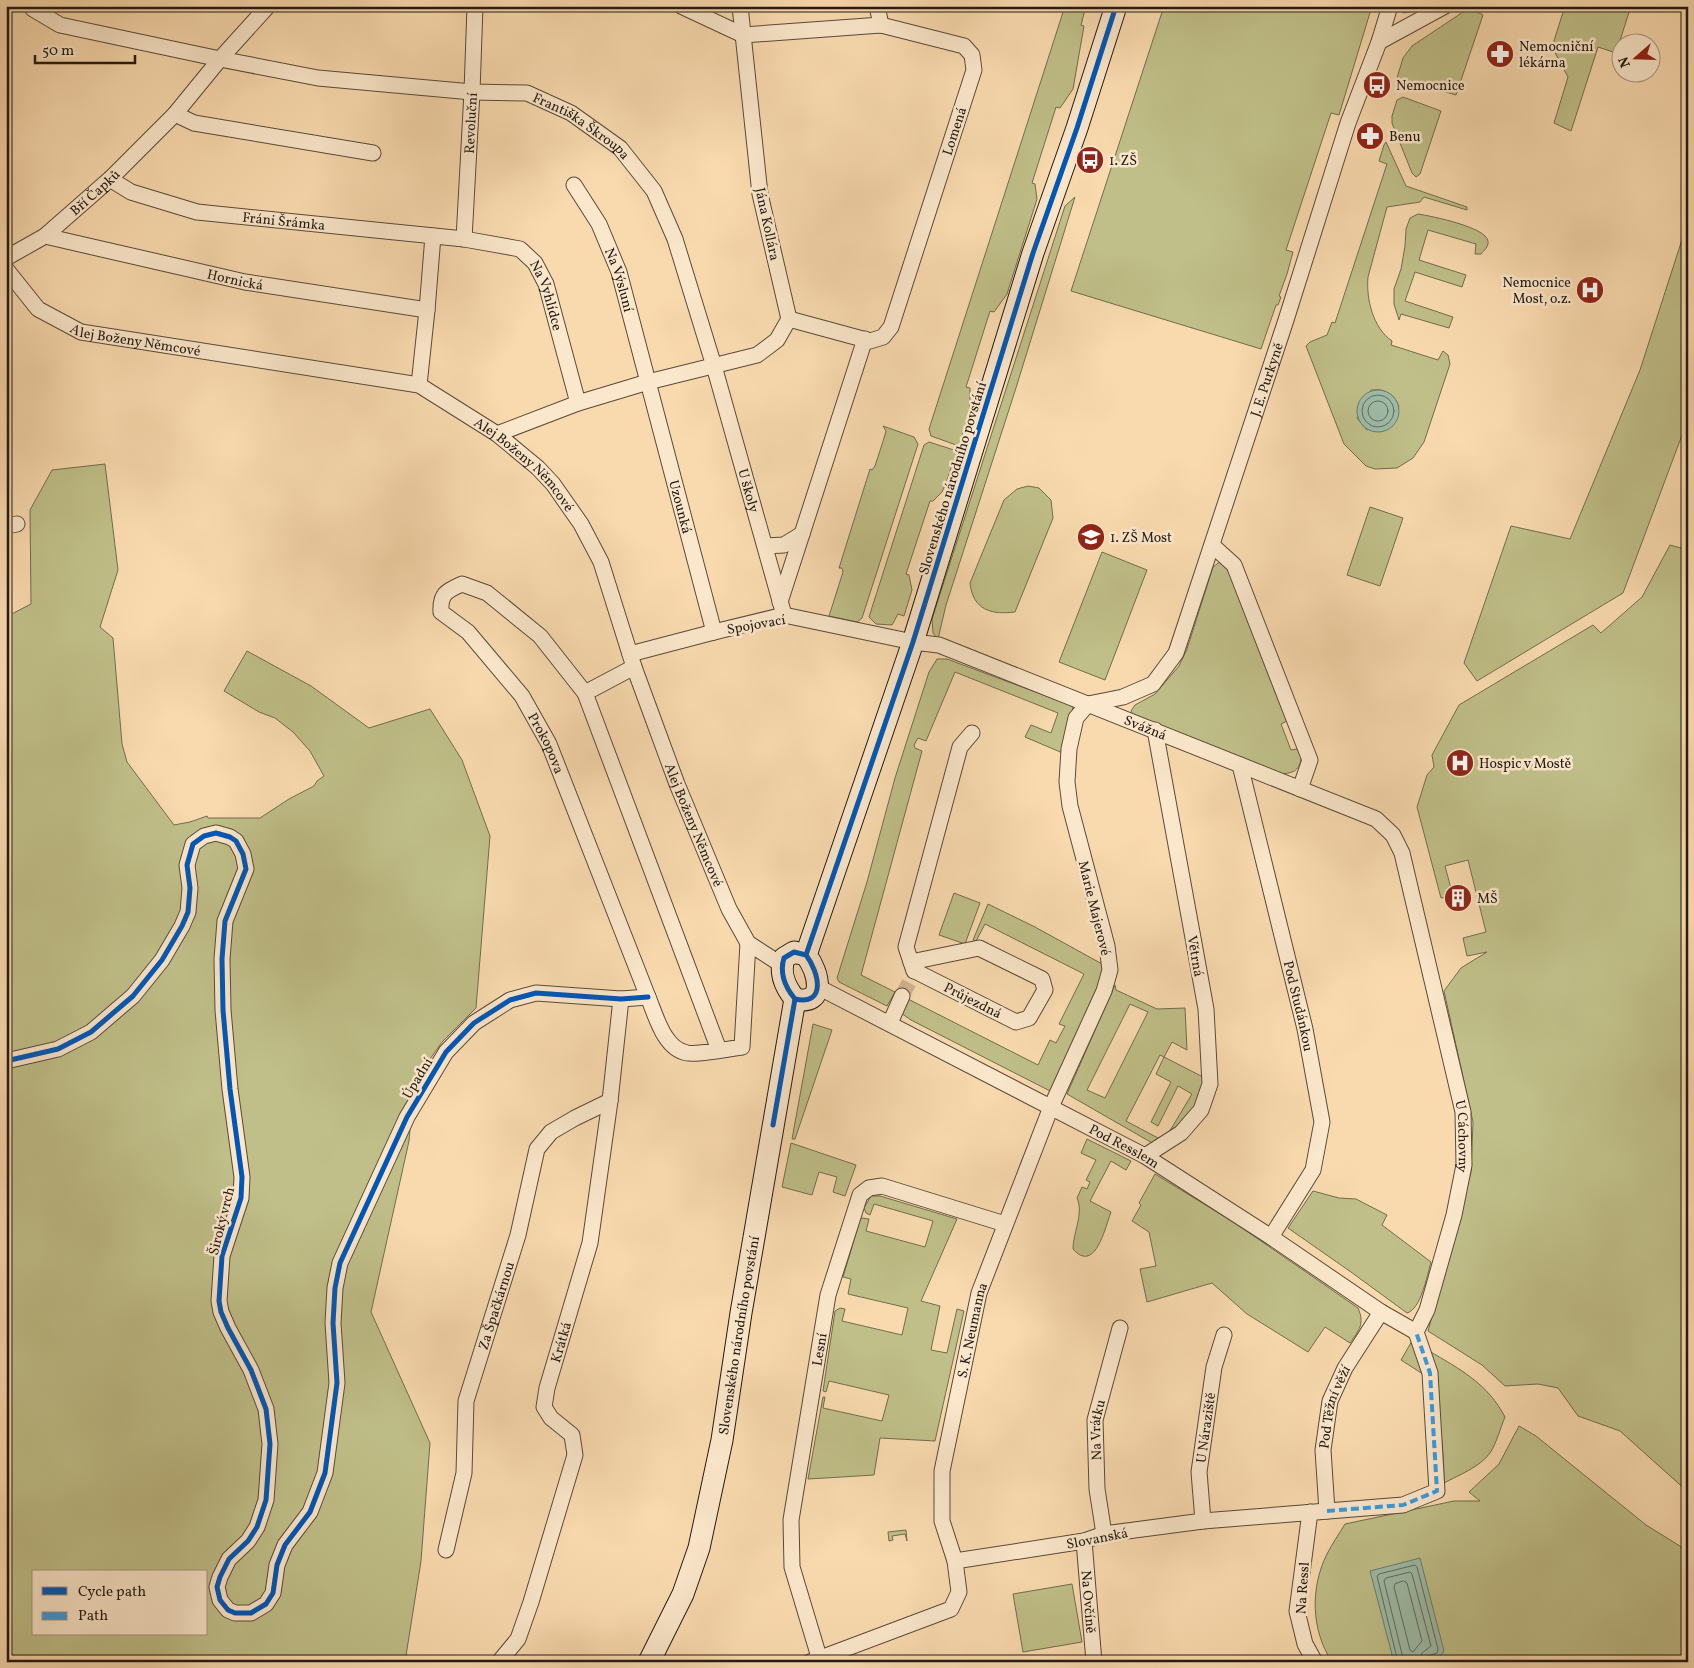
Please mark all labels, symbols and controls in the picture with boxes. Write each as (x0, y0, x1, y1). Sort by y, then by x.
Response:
scale bar (35, 32, 135, 64)
north arrow (1612, 32, 1662, 82)
place label: Nemocniční lékárna (1519, 38, 1594, 73)
pharmacy icon: Nemocniční lékárna (1485, 39, 1515, 69)
text: 50 m (42, 41, 74, 62)
text: N (1615, 54, 1636, 70)
bus stop icon: Nemocnice (1362, 70, 1392, 100)
place label: Nemocnice (1396, 77, 1465, 96)
street label: Františka Škroupa (529, 89, 634, 164)
street label: Revoluční (461, 91, 483, 154)
street label: Lomená (939, 105, 972, 158)
pharmacy icon: Benu (1355, 121, 1385, 151)
place label: Benu (1389, 128, 1421, 147)
bus stop icon: 1. ZŠ (1075, 145, 1105, 175)
place label: 1. ZŠ (1109, 152, 1137, 171)
street label: Bří Čapků (67, 166, 125, 221)
street label: Jána Kollára (750, 186, 784, 263)
street label: Fráni Šrámka (241, 209, 326, 236)
street label: Na Výsluní (599, 245, 637, 315)
street label: Na Vyhlídce (524, 257, 566, 333)
street label: Hornická (205, 266, 264, 296)
place label: Nemocnice Most, o.z. (1502, 274, 1571, 309)
hospital icon: Nemocnice Most, o.z. (1575, 275, 1605, 305)
street label: Alej Boženy Němcové (66, 320, 202, 362)
street label: J. E. Purkyně (1247, 340, 1289, 420)
street label: Slovenského národního povstání (915, 379, 992, 577)
street label: Alej Boženy Němcové (470, 414, 578, 516)
street label: U školy (732, 467, 763, 515)
street label: Uzounká (663, 478, 696, 536)
school or university icon: 1. ZŠ Most (1076, 522, 1106, 552)
place label: 1. ZŠ Most (1110, 529, 1172, 548)
street label: Spojovací (725, 611, 788, 640)
street label: Prokopova (522, 710, 568, 777)
street label: Svážná (1121, 712, 1169, 746)
hospital icon: Hospic v Mostě (1445, 748, 1475, 778)
place label: Hospic v Mostě (1479, 755, 1572, 774)
street label: Alej Boženy Němcové (659, 761, 727, 890)
street label: Marie Majerové (1073, 859, 1115, 958)
building icon: MŠ (1443, 883, 1473, 913)
place label: MŠ (1477, 890, 1498, 909)
street label: Větrná (1182, 934, 1207, 978)
street label: Pod Studánkou (1278, 959, 1317, 1053)
street label: Průjezdná (940, 979, 1005, 1024)
street label: Úpadní (398, 1053, 438, 1103)
street label: U Cáchovny (1450, 1098, 1472, 1174)
street label: Pod Resslem (1085, 1121, 1162, 1174)
street label: Široký vrch (205, 1185, 240, 1258)
street label: Slovenského národního povstání (715, 1234, 765, 1436)
street label: Za Špačkárnou (475, 1260, 520, 1353)
street label: S. K. Neumanna (954, 1280, 993, 1380)
street label: Krátká (547, 1320, 577, 1365)
street label: Lesní (808, 1331, 833, 1367)
street label: Pod Těžní věží (1315, 1361, 1356, 1450)
street label: U Náraziště (1192, 1391, 1221, 1464)
street label: Na Vrátku (1087, 1397, 1111, 1461)
street label: Slovanská (1065, 1524, 1130, 1555)
street label: Na Ressl (1292, 1561, 1315, 1615)
legend (32, 1570, 208, 1636)
street label: Na Ovčíně (1075, 1570, 1100, 1635)
text: Cycle path (78, 1582, 146, 1603)
text: Path (78, 1606, 108, 1627)

